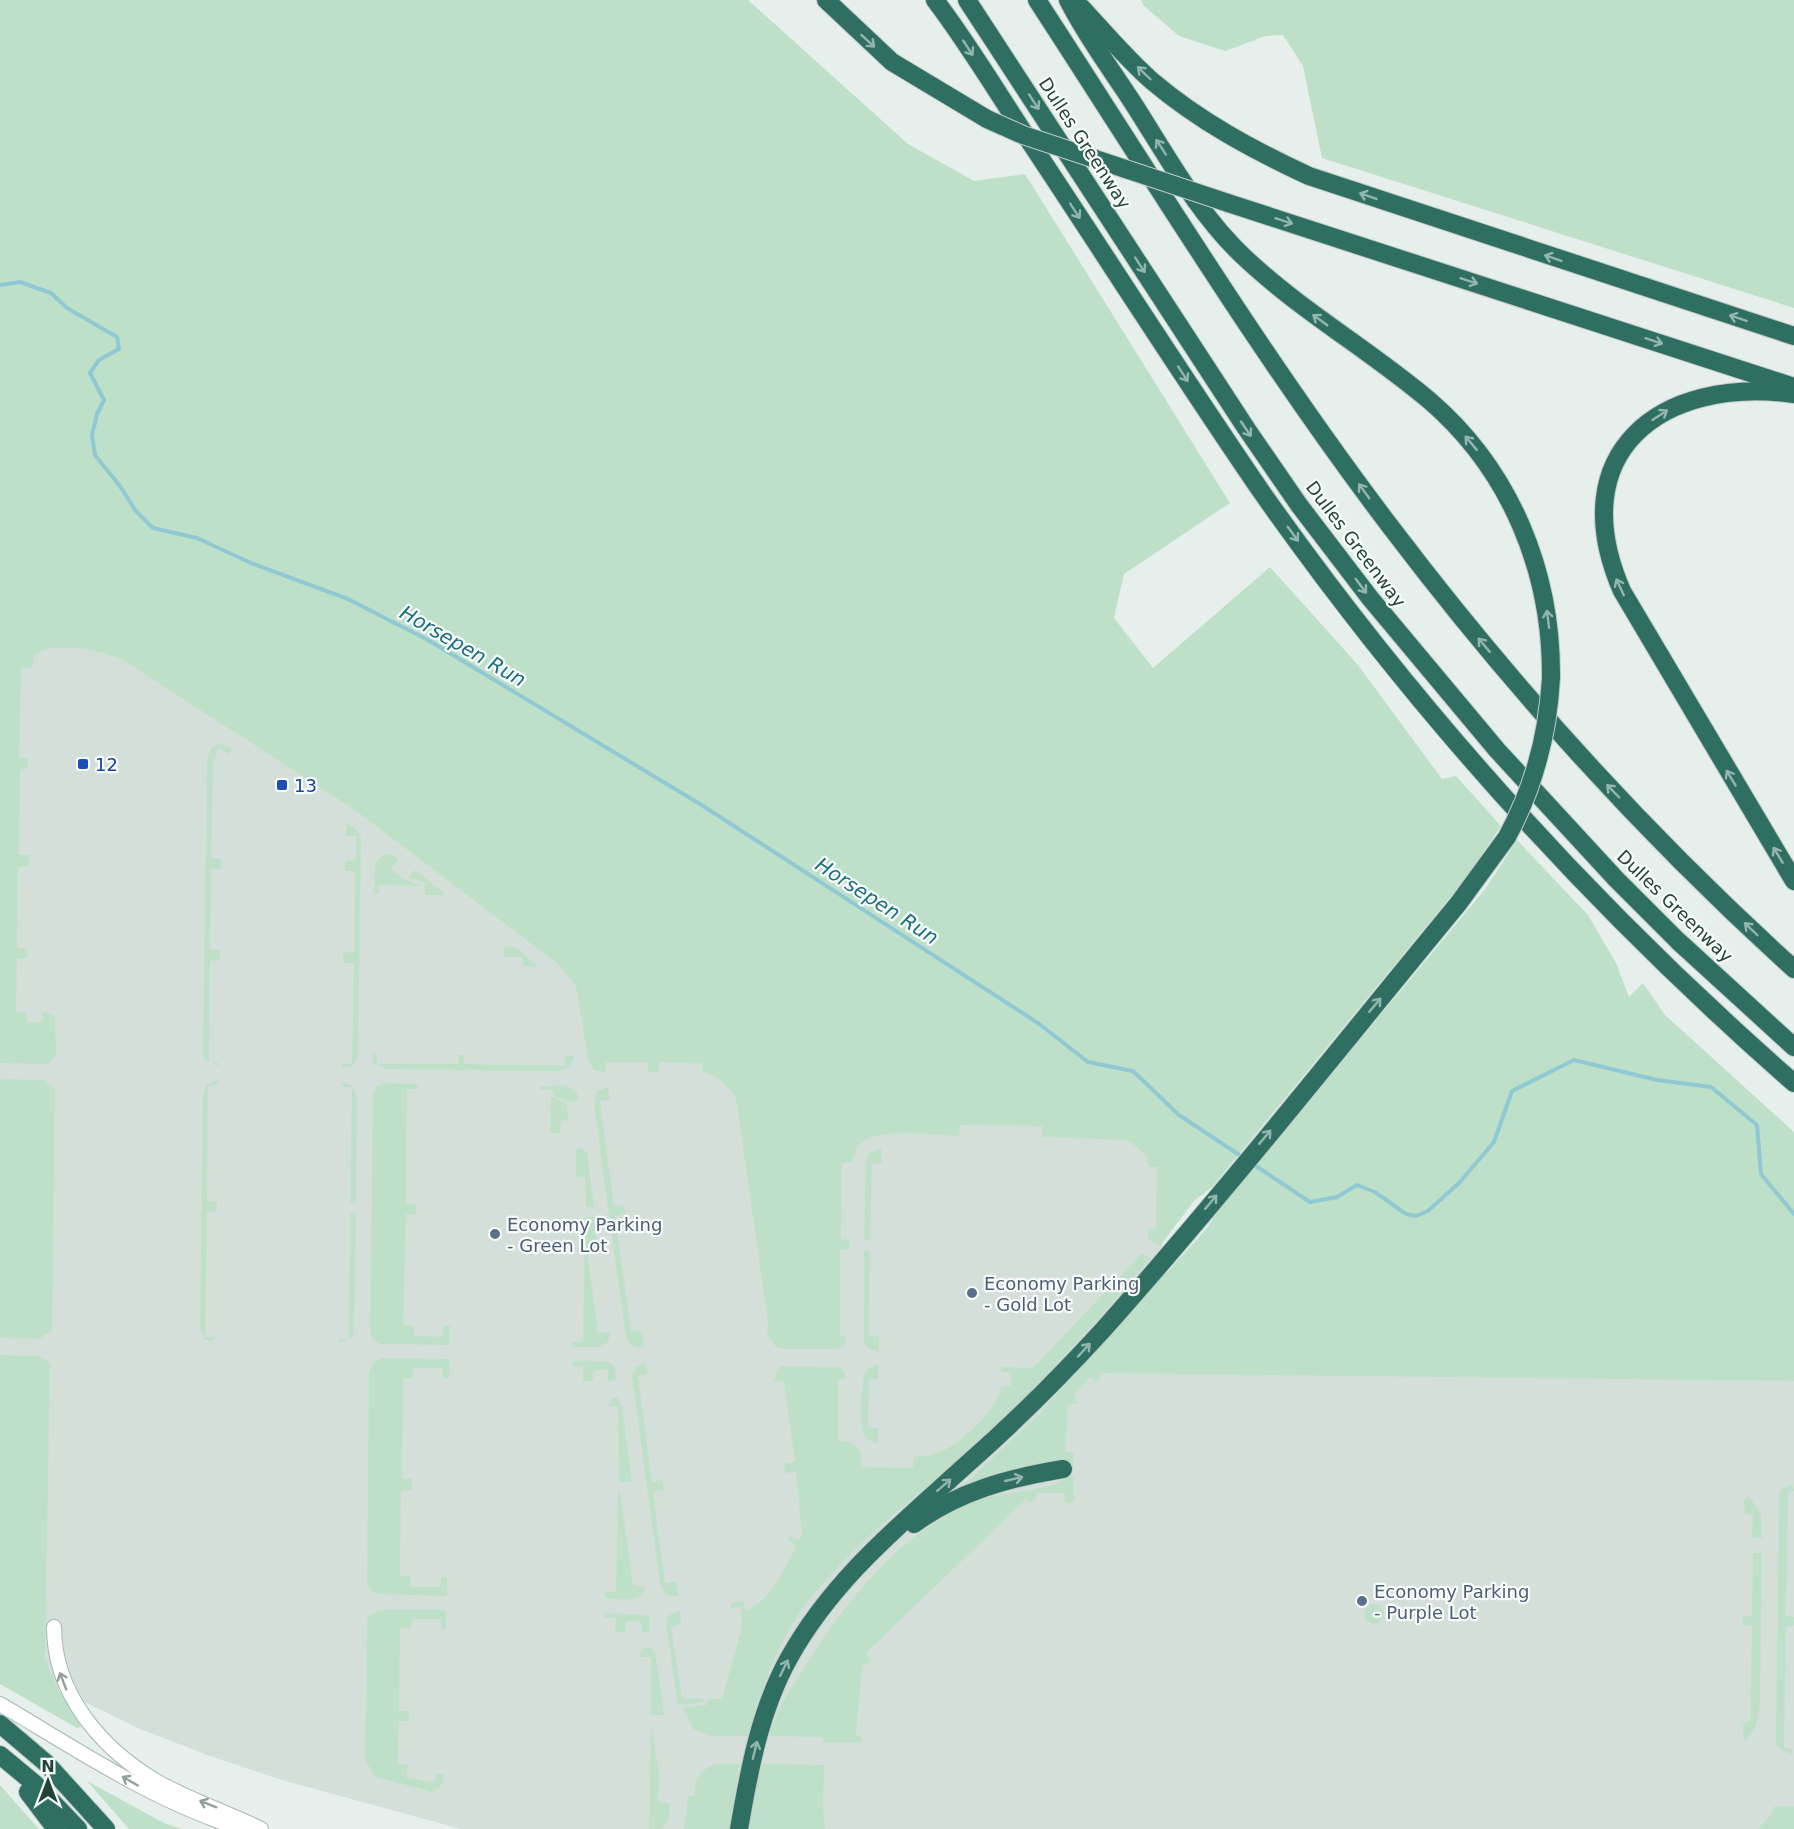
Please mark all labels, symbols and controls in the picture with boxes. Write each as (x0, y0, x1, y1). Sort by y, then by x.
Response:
one-way arrow (860, 33, 875, 47)
one-way arrow (962, 39, 974, 56)
one-way arrow (1136, 66, 1151, 80)
street label: Dulles Greenway (1035, 73, 1135, 213)
one-way arrow (1028, 93, 1040, 110)
one-way arrow (1155, 139, 1167, 156)
one-way arrow (1359, 189, 1378, 200)
one-way arrow (1070, 202, 1082, 219)
one-way arrow (1274, 216, 1293, 227)
one-way arrow (1544, 251, 1563, 262)
one-way arrow (1134, 256, 1146, 273)
one-way arrow (1459, 276, 1478, 287)
one-way arrow (1729, 312, 1748, 323)
one-way arrow (1313, 314, 1329, 327)
one-way arrow (1645, 336, 1664, 347)
one-way arrow (1177, 365, 1189, 381)
one-way arrow (1651, 409, 1668, 421)
one-way arrow (1240, 420, 1252, 436)
one-way arrow (1464, 435, 1477, 451)
street label: Dulles Greenway (1302, 477, 1410, 611)
one-way arrow (1358, 484, 1370, 500)
one-way arrow (1287, 526, 1299, 542)
one-way arrow (1355, 578, 1367, 594)
one-way arrow (1614, 578, 1626, 596)
water label: Horsepen Run (396, 600, 530, 692)
one-way arrow (1543, 610, 1554, 630)
one-way arrow (1478, 637, 1491, 653)
place label: 12 (95, 754, 118, 775)
marker: 12 (76, 757, 90, 771)
one-way arrow (1725, 770, 1737, 787)
place label: 13 (294, 775, 317, 796)
marker: 13 (275, 778, 289, 792)
one-way arrow (1606, 784, 1620, 799)
street label: Dulles Greenway (1613, 846, 1737, 967)
one-way arrow (1771, 847, 1783, 864)
water label: Horsepen Run (811, 852, 943, 950)
one-way arrow (1743, 922, 1758, 936)
one-way arrow (1368, 998, 1382, 1013)
one-way arrow (1258, 1130, 1272, 1145)
one-way arrow (1204, 1195, 1218, 1210)
place label: Economy Parking - Green Lot (507, 1214, 662, 1256)
marker: Economy Parking - Green Lot (488, 1227, 502, 1241)
place label: Economy Parking - Gold Lot (984, 1273, 1139, 1315)
marker: Economy Parking - Gold Lot (965, 1286, 979, 1300)
one-way arrow (1077, 1343, 1091, 1358)
one-way arrow (1004, 1472, 1023, 1484)
one-way arrow (936, 1478, 951, 1492)
place label: Economy Parking - Purple Lot (1374, 1581, 1529, 1623)
marker: Economy Parking - Purple Lot (1355, 1594, 1369, 1608)
one-way arrow (779, 1659, 791, 1677)
one-way arrow (57, 1673, 68, 1691)
one-way arrow (749, 1740, 761, 1759)
north arrow (18, 1751, 78, 1811)
text: N (41, 1757, 55, 1776)
one-way arrow (122, 1775, 139, 1787)
one-way arrow (199, 1798, 218, 1809)

